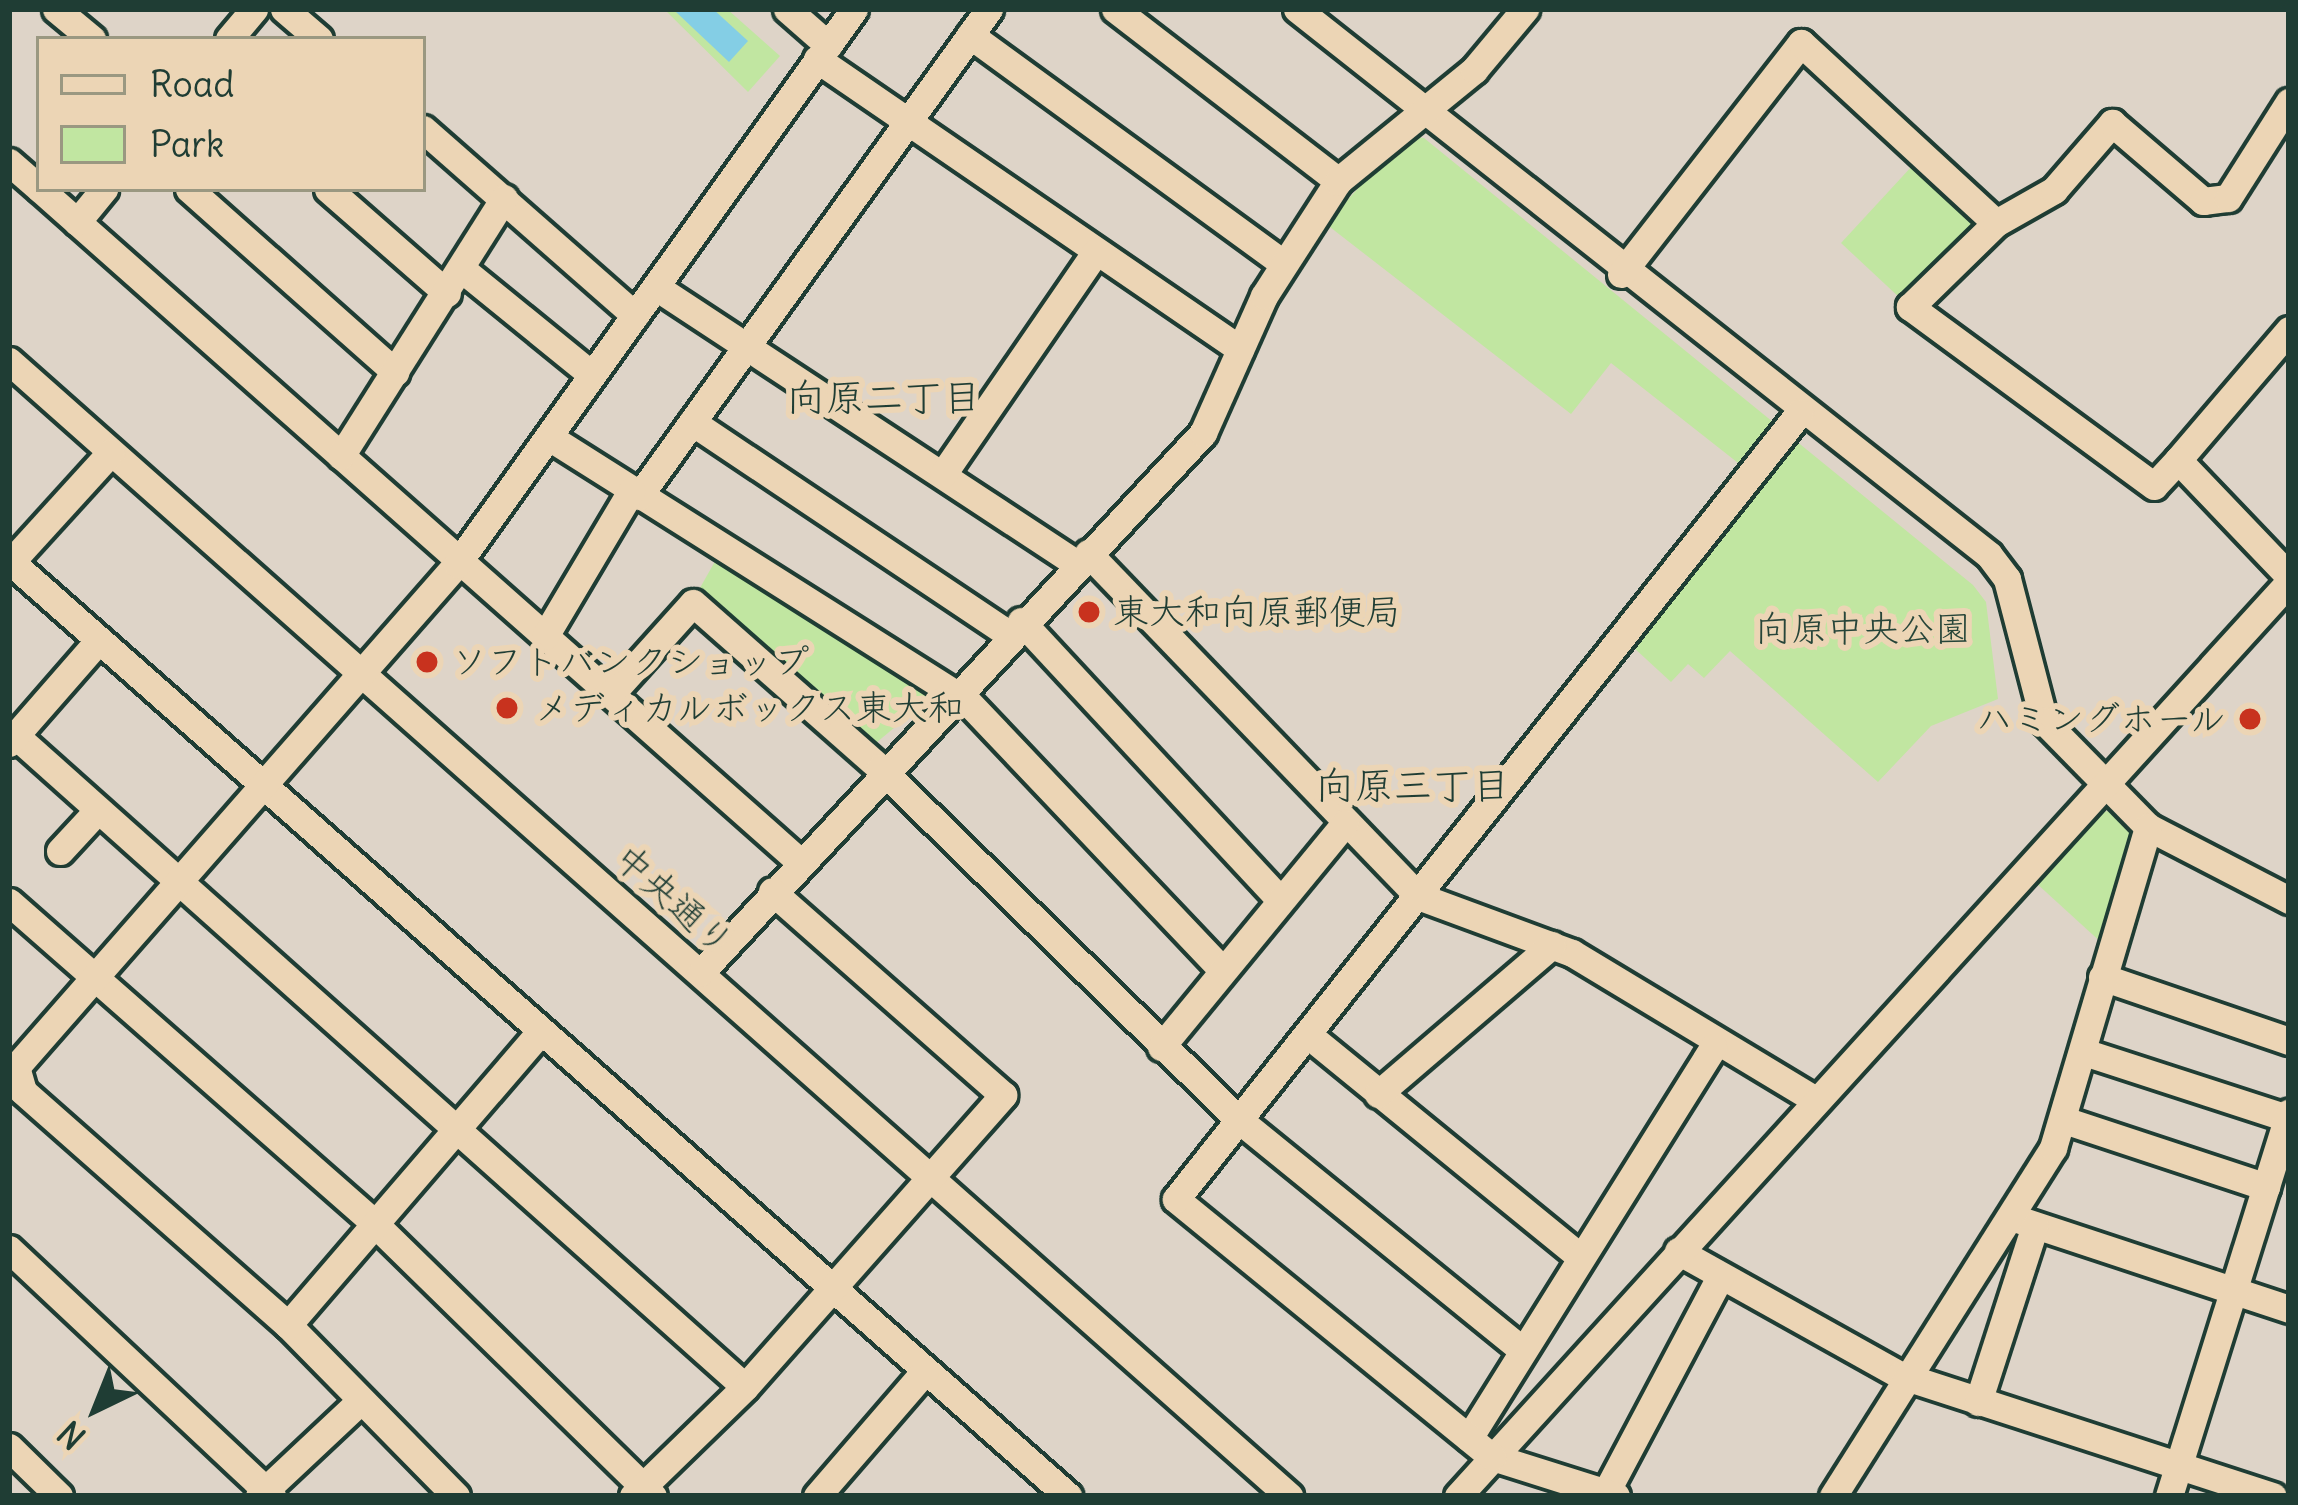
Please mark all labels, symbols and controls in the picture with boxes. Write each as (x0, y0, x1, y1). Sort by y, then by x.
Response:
legend (36, 36, 426, 192)
text: Road (150, 62, 234, 107)
text: Park (150, 122, 224, 167)
district label: 向原二丁目 (787, 375, 981, 421)
place label: 東大和向原郵便局 (1113, 590, 1401, 634)
marker: 東大和向原郵便局 (1076, 599, 1102, 625)
park label: 向原中央公園 (1755, 607, 1971, 651)
place label: ソフトバンクショップ (451, 640, 811, 684)
marker: ソフトバンクショップ (414, 649, 440, 675)
place label: メディカルボックス東大和 (534, 686, 966, 730)
marker: メディカルボックス東大和 (491, 692, 523, 724)
place label: ハミングホール (1974, 697, 2226, 741)
marker: ハミングホール (2237, 706, 2263, 732)
district label: 向原三丁目 (1316, 763, 1510, 809)
street label: 中央通り (606, 836, 742, 964)
north arrow (36, 1349, 156, 1469)
text: N (49, 1412, 94, 1458)

